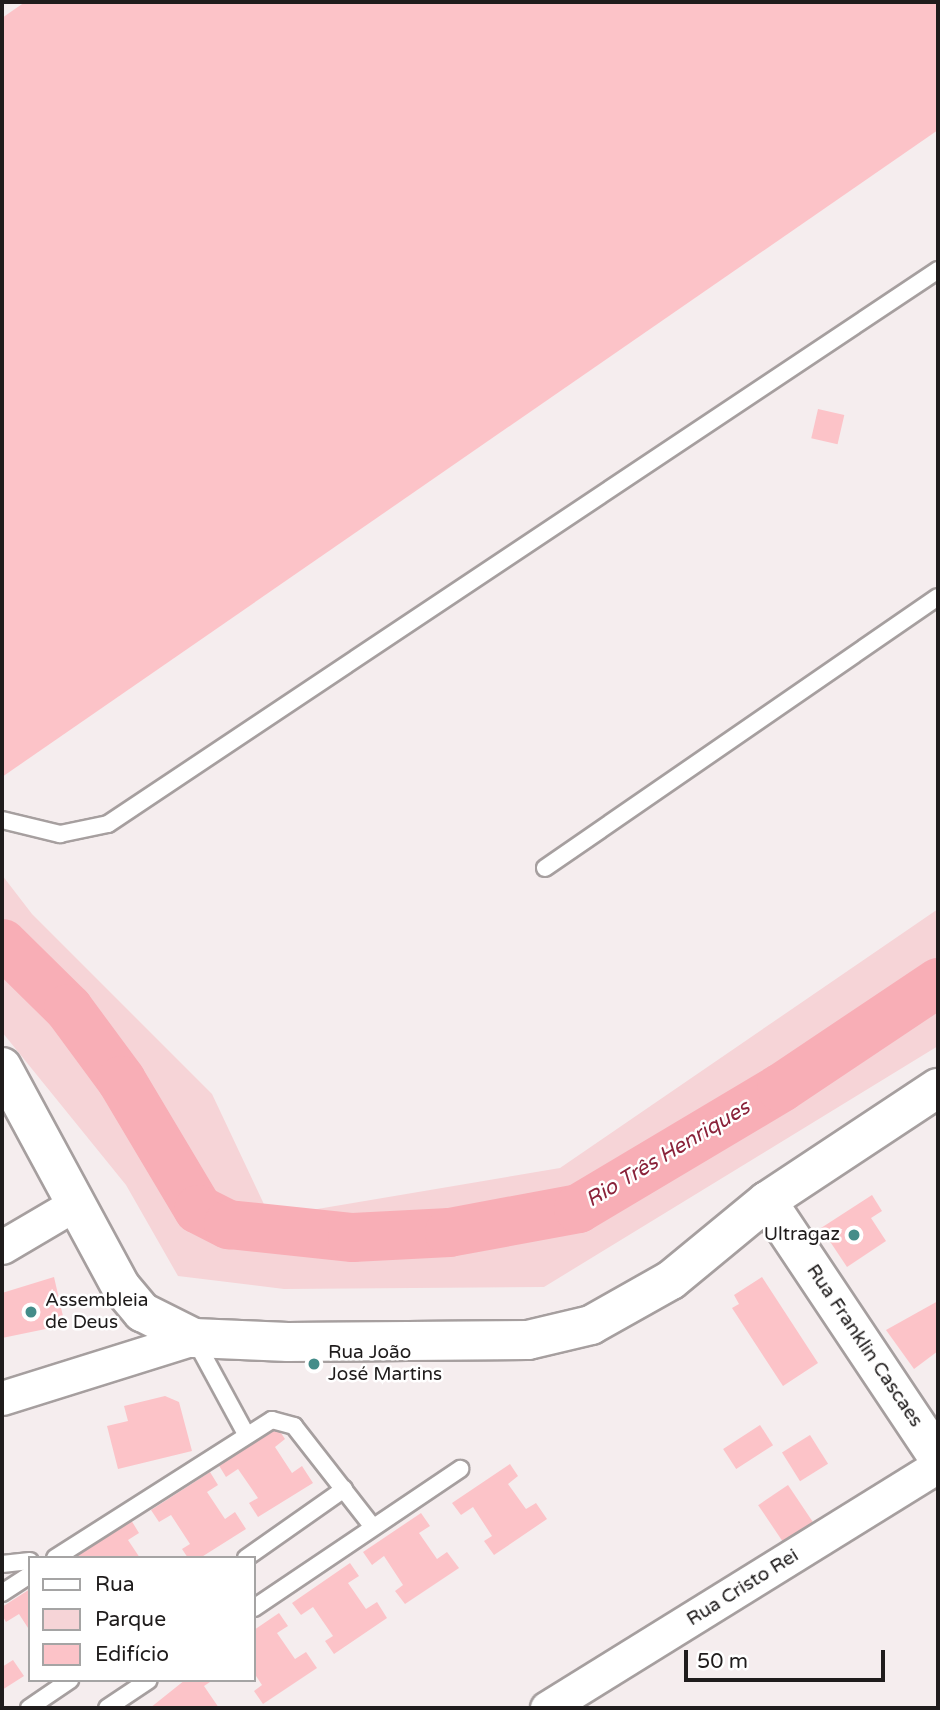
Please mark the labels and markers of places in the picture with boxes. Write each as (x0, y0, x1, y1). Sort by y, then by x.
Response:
place label: Ultragaz (764, 1224, 840, 1246)
marker: Ultragaz (846, 1227, 862, 1243)
place label: Assembleia de Deus (45, 1290, 148, 1334)
marker: Assembleia de Deus (23, 1304, 39, 1320)
place label: Rua João José Martins (328, 1342, 442, 1386)
marker: Rua João José Martins (306, 1356, 322, 1372)

